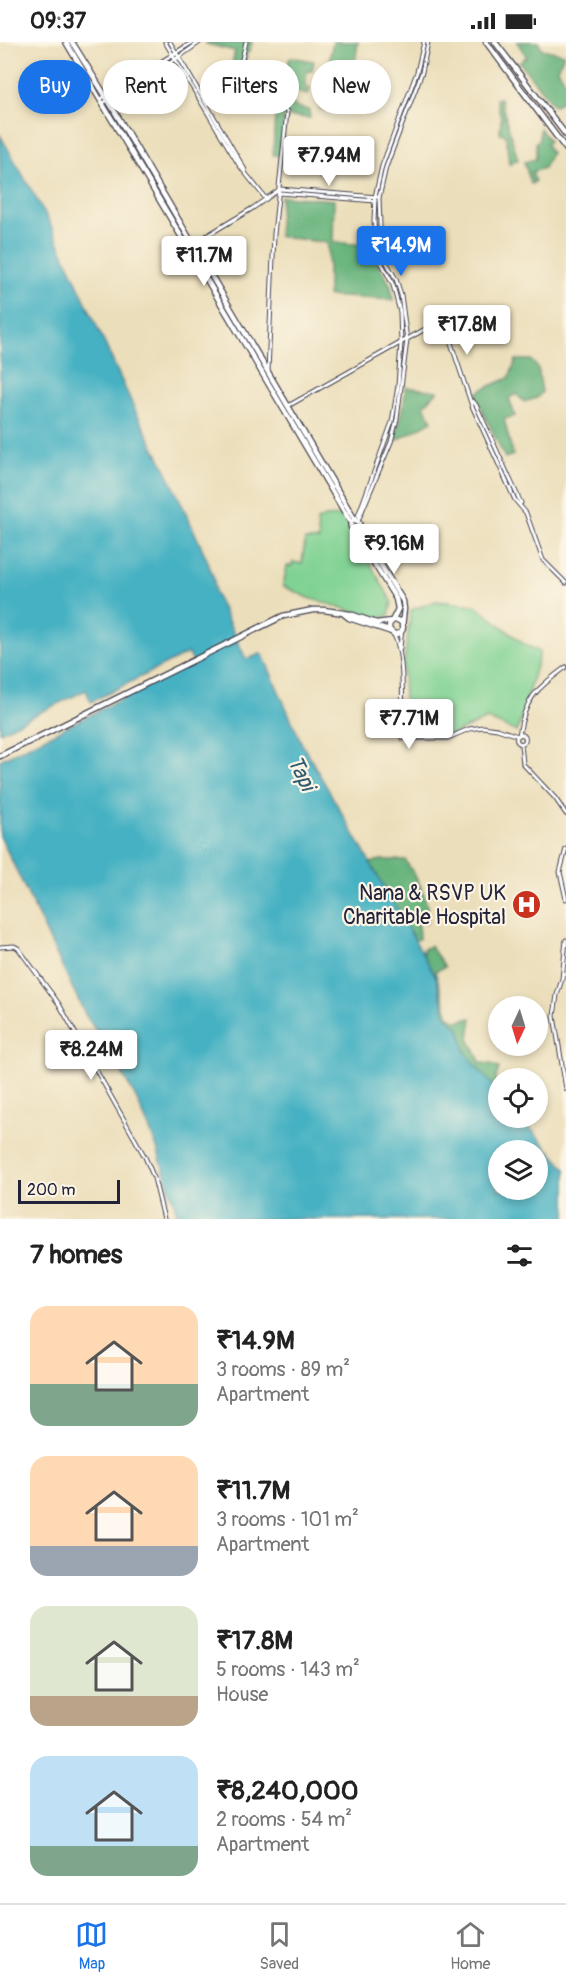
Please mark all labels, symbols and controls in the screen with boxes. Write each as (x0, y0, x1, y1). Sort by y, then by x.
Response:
text: 09:37 (30, 7, 86, 35)
chip: Buy (18, 60, 91, 114)
chip: Rent (103, 60, 188, 114)
chip: Filters (200, 60, 299, 114)
chip: New (311, 60, 391, 114)
pin: ₹7.94M (280, 136, 378, 187)
text: ₹7.94M (297, 143, 361, 168)
pin: ₹14.9M (352, 226, 450, 277)
text: ₹14.9M (371, 233, 431, 258)
pin: ₹11.7M (155, 236, 253, 287)
text: ₹11.7M (176, 243, 233, 268)
pin: ₹17.8M (418, 305, 516, 356)
text: ₹17.8M (437, 312, 497, 337)
pin: ₹9.16M (345, 524, 443, 575)
text: ₹9.16M (364, 531, 424, 556)
pin: ₹7.71M (360, 699, 458, 750)
text: ₹7.71M (379, 706, 439, 731)
water label: Tapi (281, 751, 323, 798)
place label: Nana & RSVP UK Charitable Hospital (343, 880, 506, 931)
hospital icon: Nana & RSVP UK Charitable Hospital (511, 889, 543, 921)
north arrow (488, 996, 548, 1056)
map controls (488, 996, 548, 1200)
pin: ₹8.24M (42, 1030, 140, 1081)
text: ₹8.24M (59, 1037, 123, 1062)
button: locate (488, 1068, 548, 1128)
button: layers (488, 1140, 548, 1200)
scale bar (18, 1177, 120, 1204)
text: 200 m (27, 1180, 75, 1200)
text: 7 homes (30, 1239, 122, 1271)
icon: filters (503, 1239, 536, 1272)
text: ₹14.9M (216, 1325, 295, 1357)
icon: home (78, 1330, 150, 1402)
text: 3 rooms · 89 m² (216, 1357, 350, 1382)
text: Apartment (216, 1382, 309, 1407)
text: ₹11.7M (216, 1475, 290, 1507)
icon: home (78, 1480, 150, 1552)
text: 3 rooms · 101 m² (216, 1507, 359, 1532)
text: Apartment (216, 1532, 309, 1557)
text: ₹17.8M (216, 1625, 293, 1657)
icon: home (78, 1630, 150, 1702)
text: 5 rooms · 143 m² (216, 1657, 360, 1682)
text: House (216, 1682, 268, 1707)
text: ₹8,240,000 (216, 1775, 359, 1807)
icon: home (78, 1780, 150, 1852)
text: 2 rooms · 54 m² (216, 1807, 352, 1832)
text: Apartment (216, 1832, 309, 1857)
tab: Map (75, 1918, 108, 1974)
tab: Saved (259, 1918, 299, 1974)
tab: Home (450, 1918, 491, 1974)

